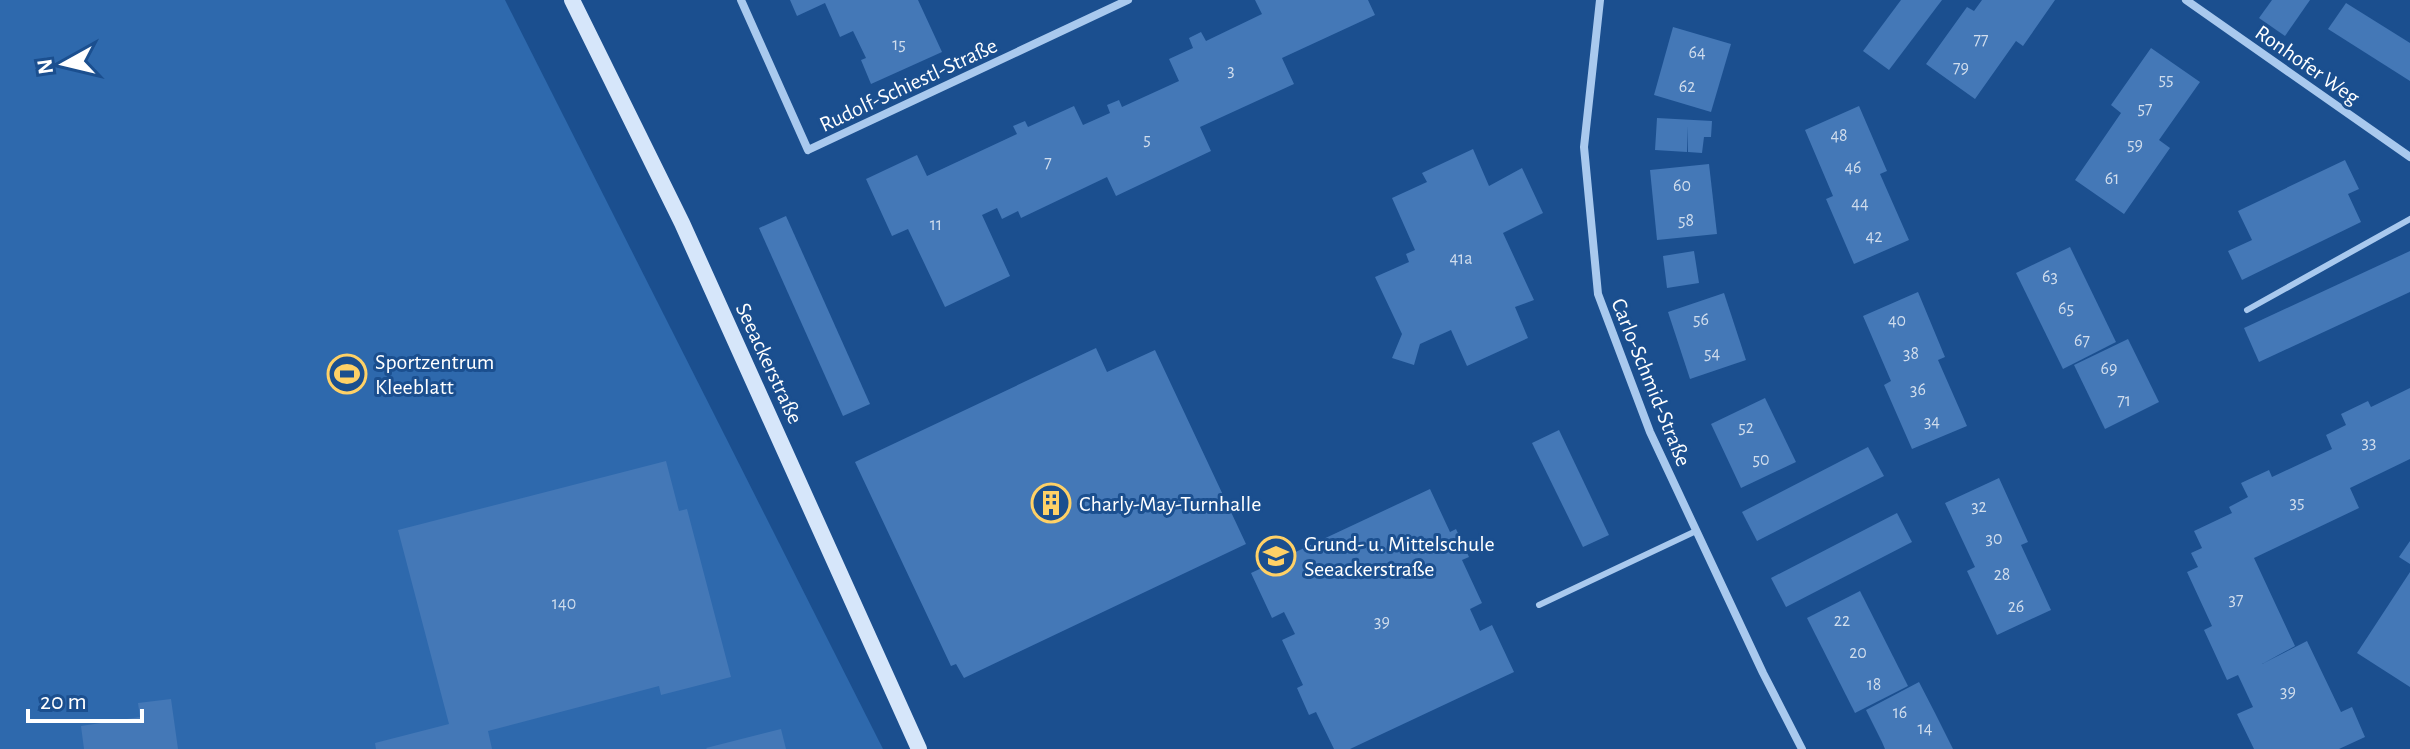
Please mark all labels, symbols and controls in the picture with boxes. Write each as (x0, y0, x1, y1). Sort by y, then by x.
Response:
street label: Ronhofer Weg (2251, 21, 2364, 109)
north arrow (24, 24, 104, 104)
house number: 77 (1973, 31, 1989, 49)
street label: Rudolf-Schiestl-Straße (816, 34, 1001, 136)
house number: 15 (892, 36, 906, 54)
house number: 64 (1688, 44, 1706, 62)
text: N (33, 58, 57, 76)
house number: 79 (1953, 59, 1969, 77)
house number: 3 (1227, 62, 1235, 80)
house number: 55 (2158, 71, 2174, 89)
house number: 62 (1679, 78, 1695, 96)
house number: 57 (2137, 100, 2153, 118)
house number: 48 (1830, 127, 1848, 145)
house number: 5 (1143, 131, 1151, 149)
house number: 59 (2127, 136, 2143, 154)
house number: 7 (1044, 154, 1052, 172)
house number: 46 (1844, 159, 1862, 177)
house number: 61 (2105, 170, 2119, 188)
house number: 60 (1673, 177, 1691, 195)
house number: 44 (1851, 195, 1869, 213)
house number: 58 (1678, 212, 1694, 230)
house number: 11 (930, 216, 942, 234)
house number: 42 (1866, 228, 1882, 246)
house number: 41a (1449, 250, 1473, 268)
house number: 63 (2042, 268, 2058, 286)
street label: Carlo-Schmid-Straße (1607, 295, 1695, 469)
street label: Seeackerstraße (732, 300, 807, 427)
house number: 65 (2058, 300, 2074, 318)
house number: 56 (1693, 311, 1709, 329)
house number: 40 (1888, 312, 1906, 330)
house number: 67 (2074, 332, 2090, 350)
house number: 54 (1704, 345, 1720, 363)
house number: 38 (1903, 345, 1919, 363)
place label: Sportzentrum Kleeblatt (375, 351, 494, 398)
sports icon: Sportzentrum Kleeblatt (326, 353, 368, 395)
house number: 69 (2101, 360, 2117, 378)
house number: 36 (1910, 381, 1926, 399)
house number: 71 (2117, 392, 2131, 410)
house number: 34 (1924, 413, 1940, 431)
house number: 52 (1738, 419, 1754, 437)
house number: 33 (2362, 434, 2376, 452)
house number: 50 (1752, 451, 1770, 469)
building icon: Charly-May-Turnhalle (1030, 482, 1072, 524)
place label: Charly-May-Turnhalle (1079, 493, 1261, 515)
house number: 35 (2290, 494, 2304, 512)
house number: 32 (1971, 498, 1987, 516)
house number: 30 (1986, 530, 2002, 548)
place label: Grund- u. Mittelschule Seeackerstraße (1304, 533, 1495, 580)
school or university icon: Grund- u. Mittelschule Seeackerstraße (1255, 535, 1297, 577)
house number: 28 (1994, 566, 2010, 584)
house number: 37 (2229, 591, 2243, 609)
house number: 140 (552, 595, 576, 613)
house number: 26 (2008, 598, 2024, 616)
house number: 22 (1834, 612, 1850, 630)
house number: 39 (1374, 613, 1390, 631)
house number: 20 (1849, 644, 1867, 662)
scale bar (28, 673, 142, 723)
house number: 18 (1867, 676, 1881, 694)
house number: 39 (2280, 683, 2296, 701)
text: 20 m (40, 690, 87, 714)
house number: 16 (1893, 704, 1907, 722)
house number: 14 (1918, 720, 1933, 738)

